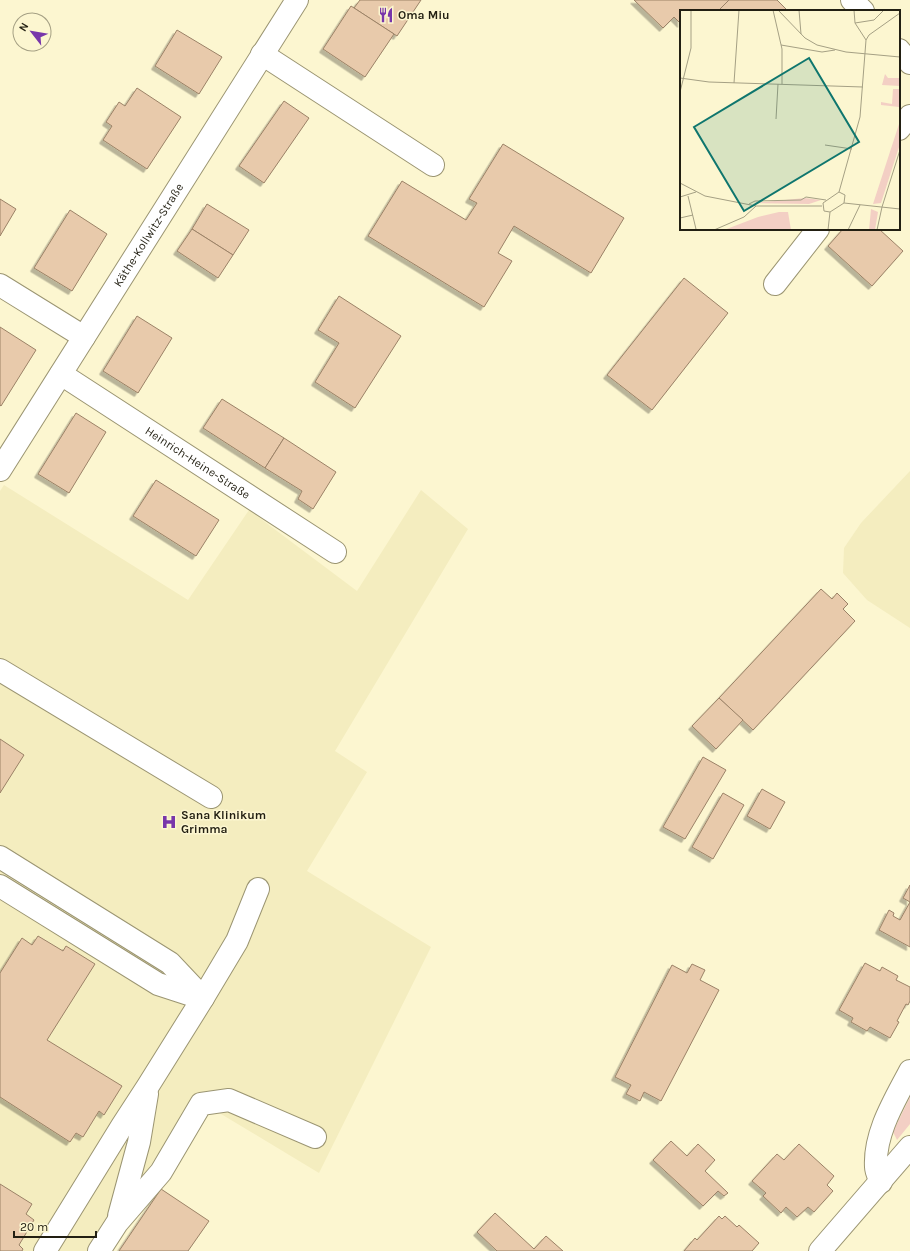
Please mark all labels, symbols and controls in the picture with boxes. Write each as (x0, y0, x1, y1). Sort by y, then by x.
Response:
restaurant icon: Oma Miu (377, 6, 395, 24)
place label: Oma Miu (398, 8, 450, 22)
inset map (680, 10, 900, 230)
north arrow (12, 12, 52, 52)
text: N (16, 20, 31, 34)
street label: Käthe-Kollwitz-Straße (111, 181, 186, 289)
street label: Heinrich-Heine-Straße (143, 424, 253, 502)
place label: Sana Klinikum Grimma (181, 808, 266, 836)
hospital icon: Sana Klinikum Grimma (160, 813, 178, 831)
scale bar (14, 1213, 96, 1239)
text: 20 m (20, 1220, 48, 1234)

